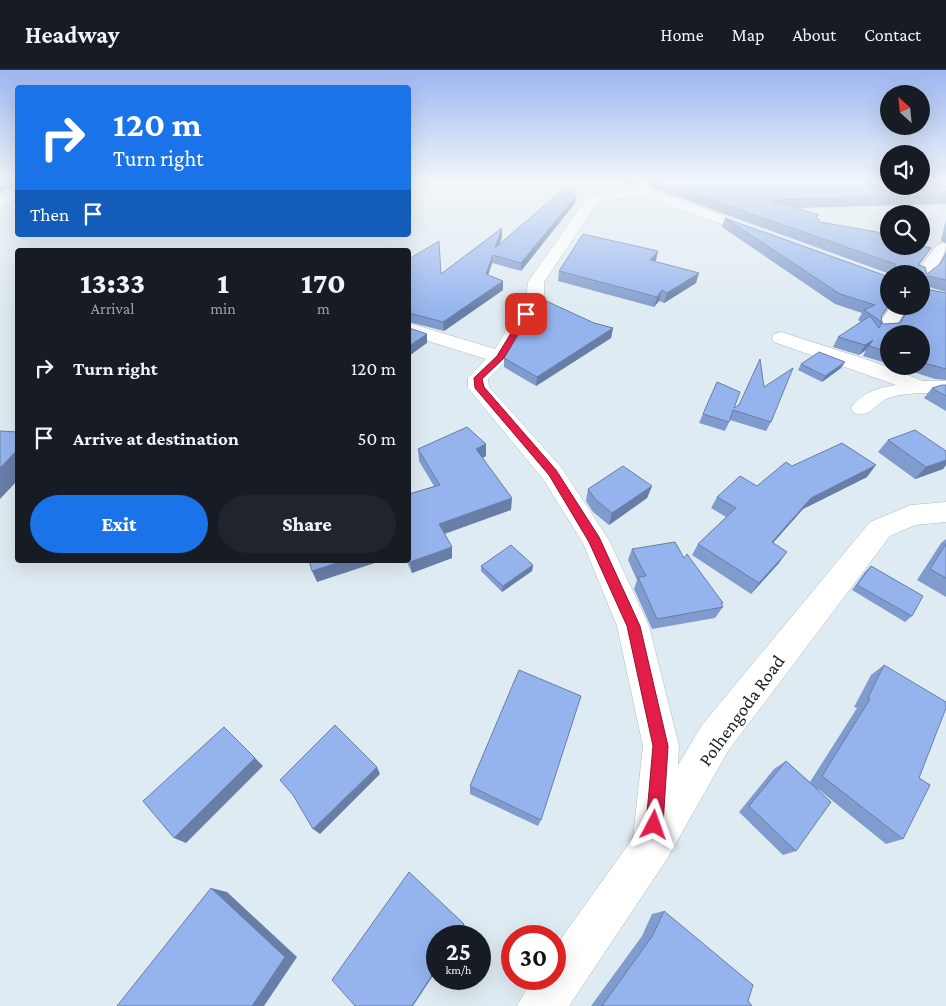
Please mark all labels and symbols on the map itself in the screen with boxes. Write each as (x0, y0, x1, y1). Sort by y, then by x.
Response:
north arrow (880, 85, 930, 135)
pin (505, 293, 547, 335)
street label: Polhengoda Road (694, 651, 789, 770)
position arrow (627, 798, 679, 850)
speed limit sign: 30 (501, 925, 566, 990)

